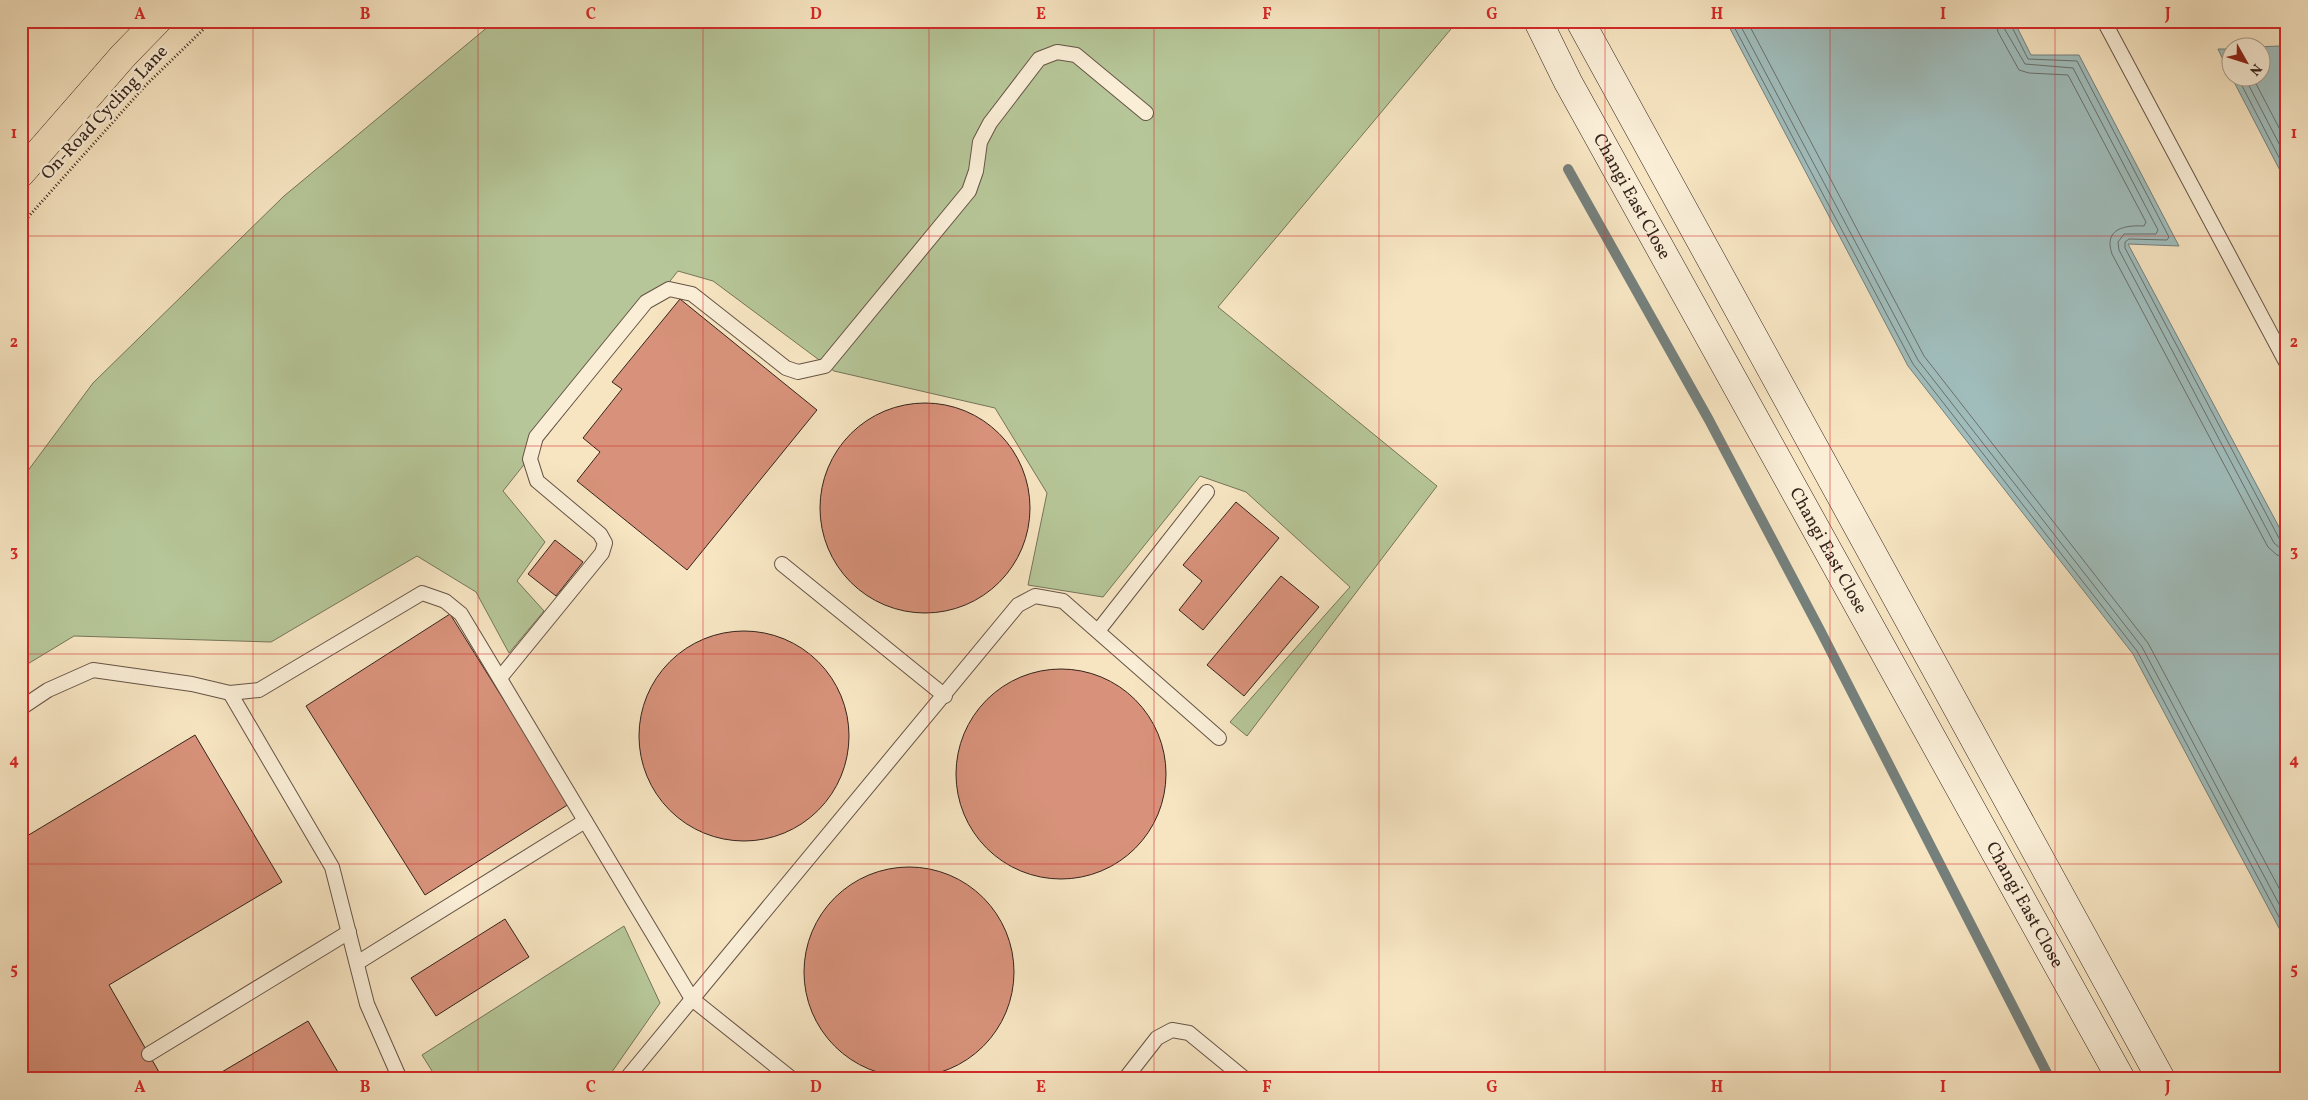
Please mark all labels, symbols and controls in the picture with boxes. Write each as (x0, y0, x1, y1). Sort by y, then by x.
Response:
text: A (134, 4, 146, 26)
text: B (360, 4, 371, 26)
text: C (586, 4, 596, 26)
text: D (810, 4, 822, 26)
text: E (1036, 4, 1046, 26)
text: F (1262, 4, 1272, 26)
text: G (1486, 4, 1498, 26)
text: H (1711, 4, 1723, 26)
text: I (1940, 4, 1946, 26)
text: J (2164, 4, 2171, 26)
north arrow (2220, 38, 2270, 88)
street label: On-Road Cycling Lane (36, 40, 174, 186)
text: N (2244, 59, 2266, 79)
text: 1 (11, 123, 17, 145)
text: 1 (2291, 123, 2297, 145)
street label: Changi East Close (1586, 129, 1677, 264)
text: 2 (10, 332, 18, 354)
text: 2 (2290, 332, 2298, 354)
street label: Changi East Close (1783, 483, 1873, 618)
text: 3 (10, 541, 18, 563)
text: 3 (2290, 541, 2298, 563)
text: 4 (9, 750, 19, 772)
text: 4 (2289, 750, 2299, 772)
street label: Changi East Close (1979, 837, 2070, 973)
text: 5 (10, 959, 18, 981)
text: 5 (2290, 959, 2298, 981)
text: A (134, 1077, 146, 1099)
text: B (360, 1077, 371, 1099)
text: C (586, 1077, 596, 1099)
text: D (810, 1077, 822, 1099)
text: E (1036, 1077, 1046, 1099)
text: F (1262, 1077, 1272, 1099)
text: G (1486, 1077, 1498, 1099)
text: H (1711, 1077, 1723, 1099)
text: I (1940, 1077, 1946, 1099)
text: J (2164, 1077, 2171, 1099)

